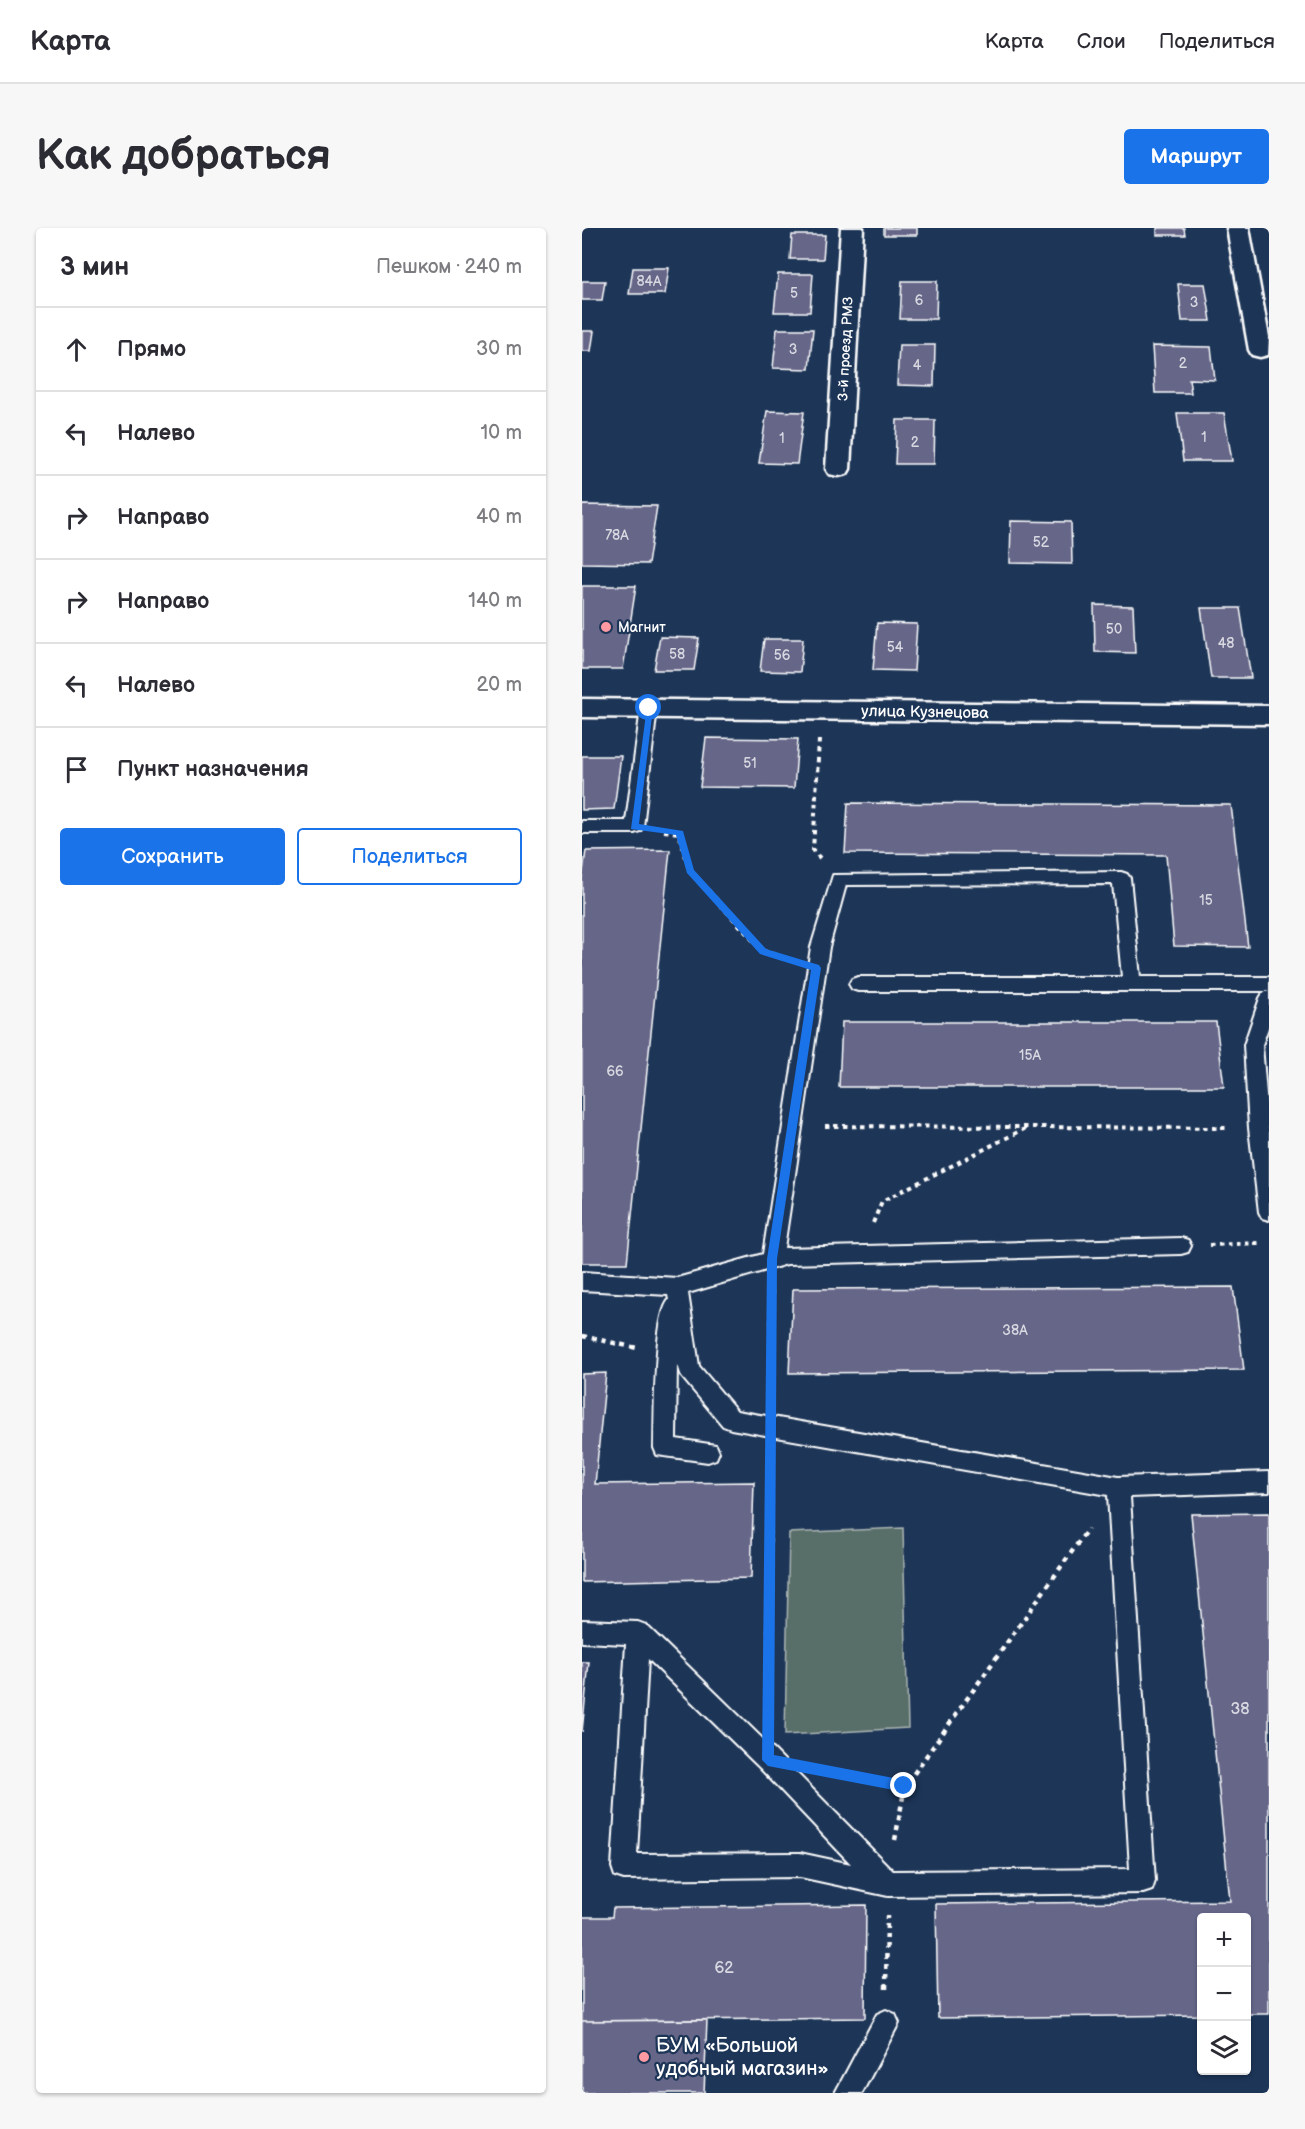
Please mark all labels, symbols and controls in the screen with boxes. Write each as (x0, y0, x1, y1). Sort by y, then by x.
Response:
text: Карта (30, 25, 110, 58)
text: Карта (985, 29, 1044, 54)
text: Слои (1077, 29, 1126, 54)
text: Поделиться (1159, 29, 1275, 54)
button: Маршрут (1124, 129, 1269, 184)
text: Как добраться (36, 131, 331, 182)
text: 3 мин (60, 252, 129, 283)
text: Пешком · 240 m (376, 255, 522, 279)
house number: 84А (636, 273, 662, 290)
house number: 5 (790, 285, 798, 302)
house number: 6 (915, 292, 924, 309)
house number: 3 (1190, 294, 1198, 311)
street label: 3-й проезд РМЗ (834, 296, 857, 402)
icon: ahead (60, 333, 93, 366)
text: Прямо (117, 336, 186, 363)
text: 30 m (476, 337, 522, 361)
house number: 3 (789, 341, 797, 358)
house number: 2 (1179, 355, 1188, 372)
house number: 4 (913, 357, 922, 374)
icon: left (60, 417, 93, 450)
text: Налево (117, 420, 195, 447)
text: 10 m (481, 421, 522, 445)
house number: 1 (1201, 429, 1207, 446)
house number: 1 (779, 430, 785, 447)
house number: 2 (911, 434, 920, 451)
icon: right (60, 501, 93, 534)
text: Направо (117, 504, 209, 531)
text: 40 m (476, 505, 522, 529)
house number: 78А (605, 527, 629, 544)
house number: 52 (1033, 534, 1050, 551)
icon: right (60, 585, 93, 618)
text: Направо (117, 588, 209, 615)
text: 140 m (468, 589, 522, 613)
place label: Магнит (618, 619, 666, 636)
marker: Магнит (599, 620, 613, 634)
house number: 50 (1106, 621, 1122, 638)
house number: 48 (1218, 635, 1234, 652)
house number: 54 (887, 639, 904, 656)
house number: 58 (669, 646, 685, 663)
house number: 56 (774, 647, 791, 664)
icon: left (60, 669, 93, 702)
text: Налево (117, 672, 195, 699)
text: 20 m (477, 673, 522, 697)
route start (635, 694, 661, 720)
street label: улица Кузнецова (861, 702, 989, 723)
icon: arrive (60, 753, 93, 786)
house number: 51 (743, 755, 757, 772)
text: Пункт назначения (117, 756, 309, 783)
button: Сохранить (60, 828, 285, 885)
button: Поделиться (297, 828, 522, 885)
house number: 15 (1199, 892, 1213, 909)
house number: 15А (1019, 1047, 1041, 1064)
house number: 66 (606, 1063, 624, 1080)
house number: 38А (1002, 1322, 1028, 1339)
house number: 38 (1230, 1700, 1250, 1719)
route end (890, 1772, 916, 1798)
map controls (1197, 1913, 1251, 2075)
button: + (1197, 1913, 1251, 1967)
house number: 62 (714, 1959, 734, 1978)
button: − (1197, 1967, 1251, 2021)
button: layers (1197, 2021, 1251, 2075)
place label: БУМ «Большой удобный магазин» (656, 2034, 829, 2081)
marker: БУМ «Большой удобный магазин» (637, 2050, 651, 2064)

